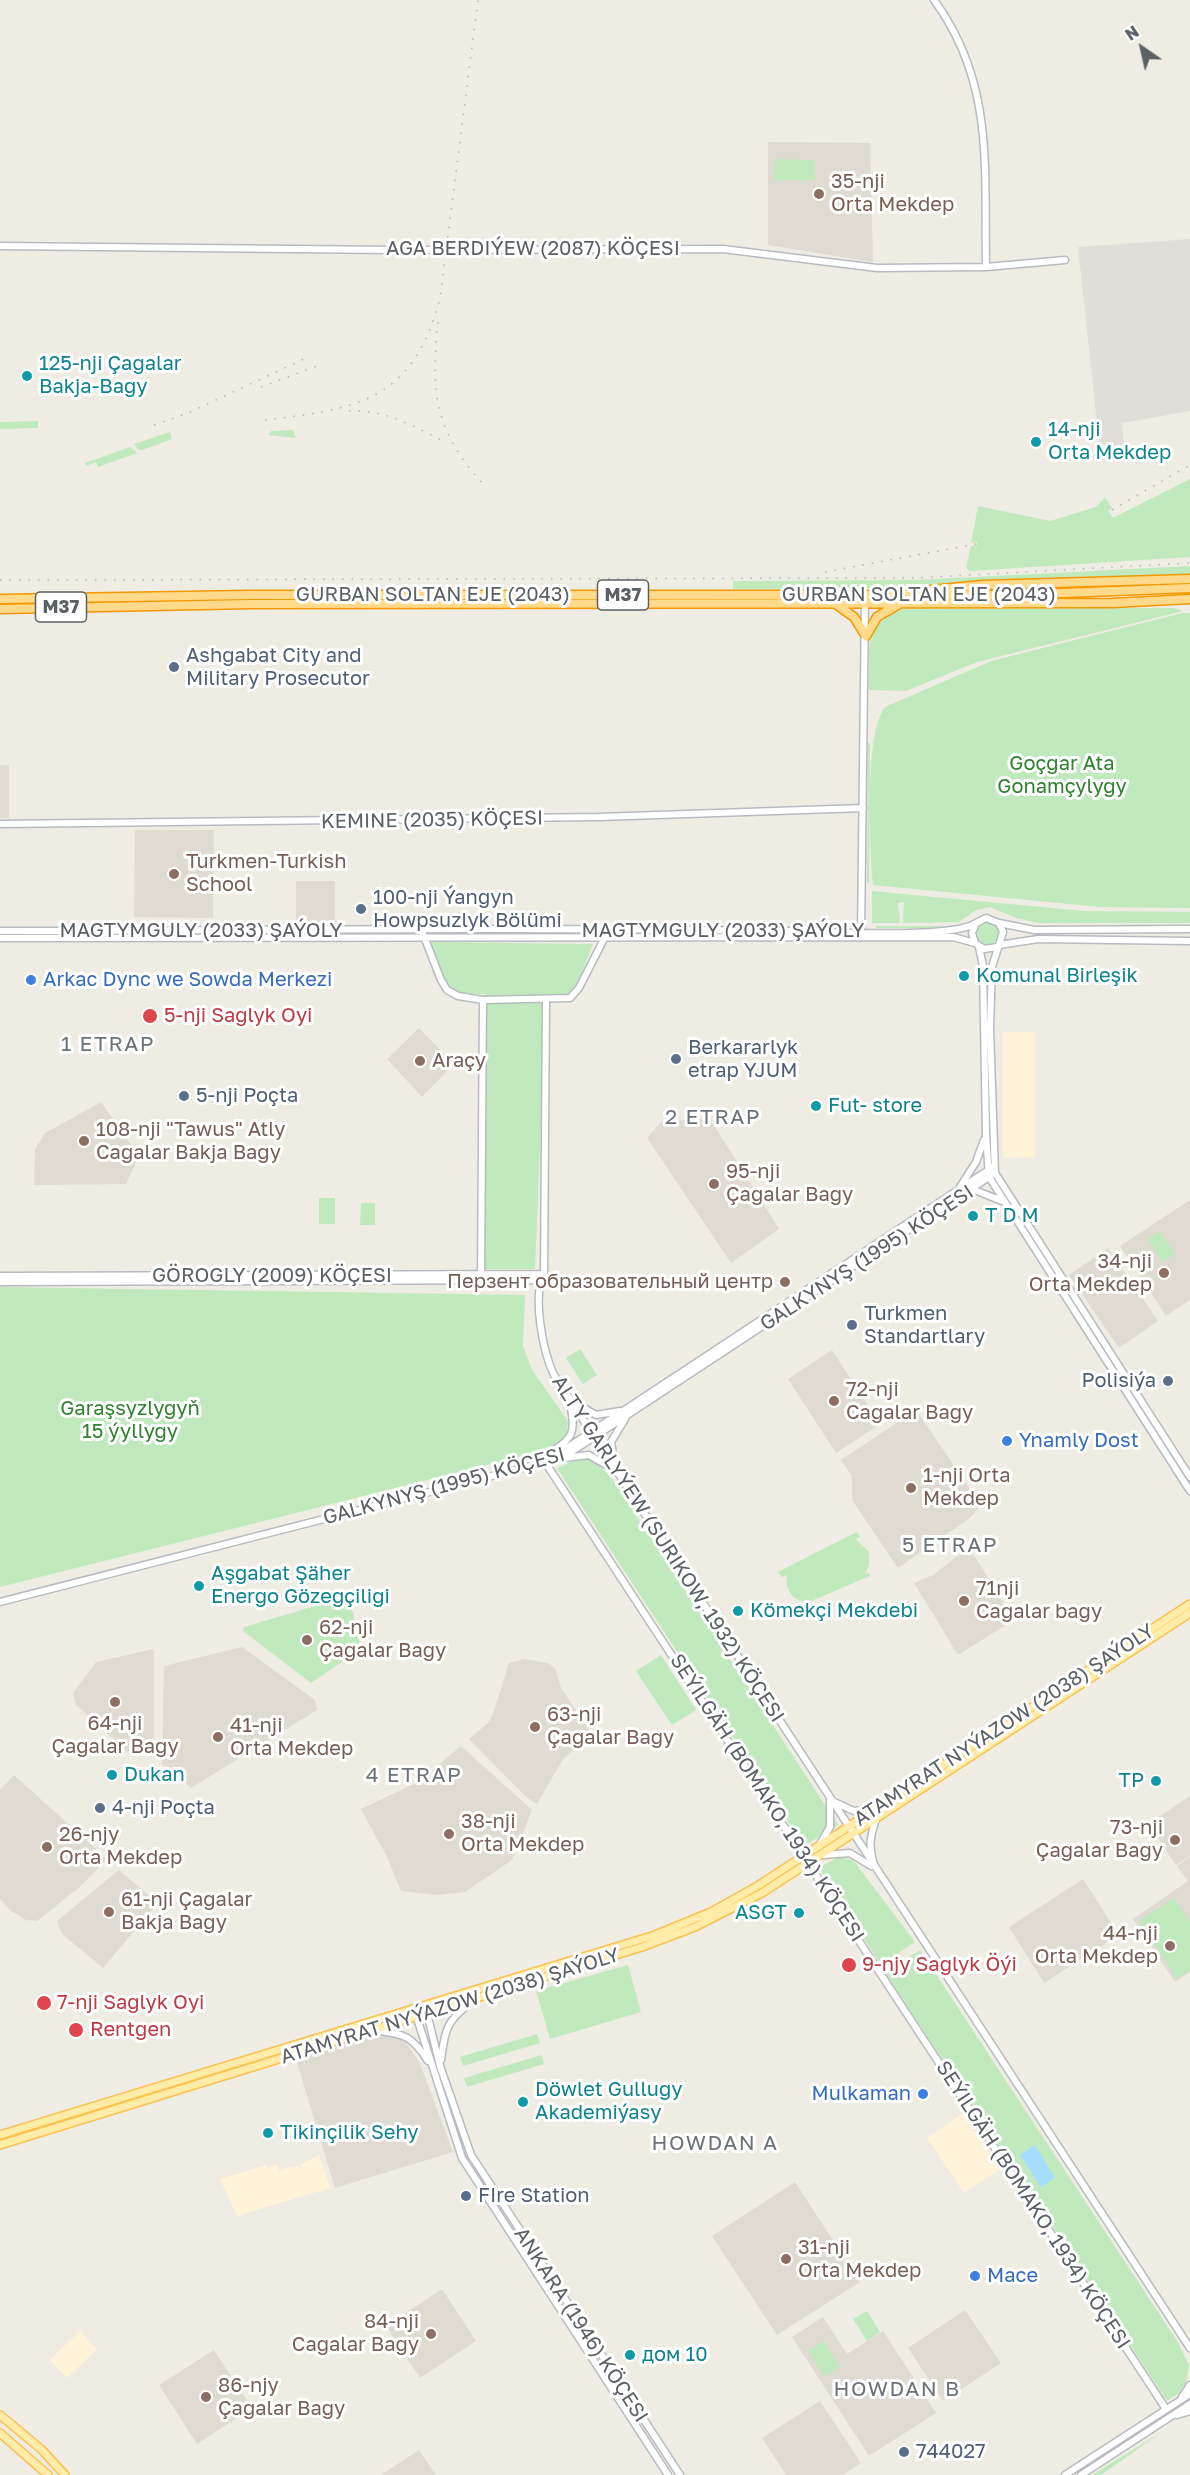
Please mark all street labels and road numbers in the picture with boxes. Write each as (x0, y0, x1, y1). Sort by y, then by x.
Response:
street label: AGA BERDIÝEW (2087) KÖÇESI (386, 237, 680, 261)
road number: M37 (598, 580, 648, 610)
street label: GURBAN SOLTAN EJE (2043) (296, 583, 570, 607)
street label: GURBAN SOLTAN EJE (2043) (782, 583, 1056, 607)
road number: M37 (36, 592, 86, 622)
street label: KEMINE (2035) KÖÇESI (321, 806, 543, 834)
street label: MAGTYMGULY (2033) ŞAÝOLY (60, 919, 342, 943)
street label: MAGTYMGULY (2033) ŞAÝOLY (582, 919, 864, 943)
street label: GALKYNYŞ (1995) KÖÇESI (756, 1180, 978, 1336)
street label: GÖROGLY (2009) KÖÇESI (152, 1264, 392, 1288)
street label: ALTY GARLYÝEW (SURIKOW, 1932) KÖÇESI (547, 1371, 789, 1727)
street label: GALKYNYŞ (1995) KÖÇESI (320, 1442, 568, 1530)
street label: ATAMYRAT NYÝAZOW (2038) ŞAÝOLY (849, 1619, 1159, 1831)
street label: SEÝILGÄH (BOMAKO, 1934) KÖÇESI (665, 1649, 869, 1947)
street label: ATAMYRAT NYÝAZOW (2038) ŞAÝOLY (278, 1943, 622, 2069)
street label: SEÝILGÄH (BOMAKO, 1934) KÖÇESI (931, 2056, 1135, 2354)
street label: ANKARA (1946) KÖÇESI (509, 2223, 653, 2427)

